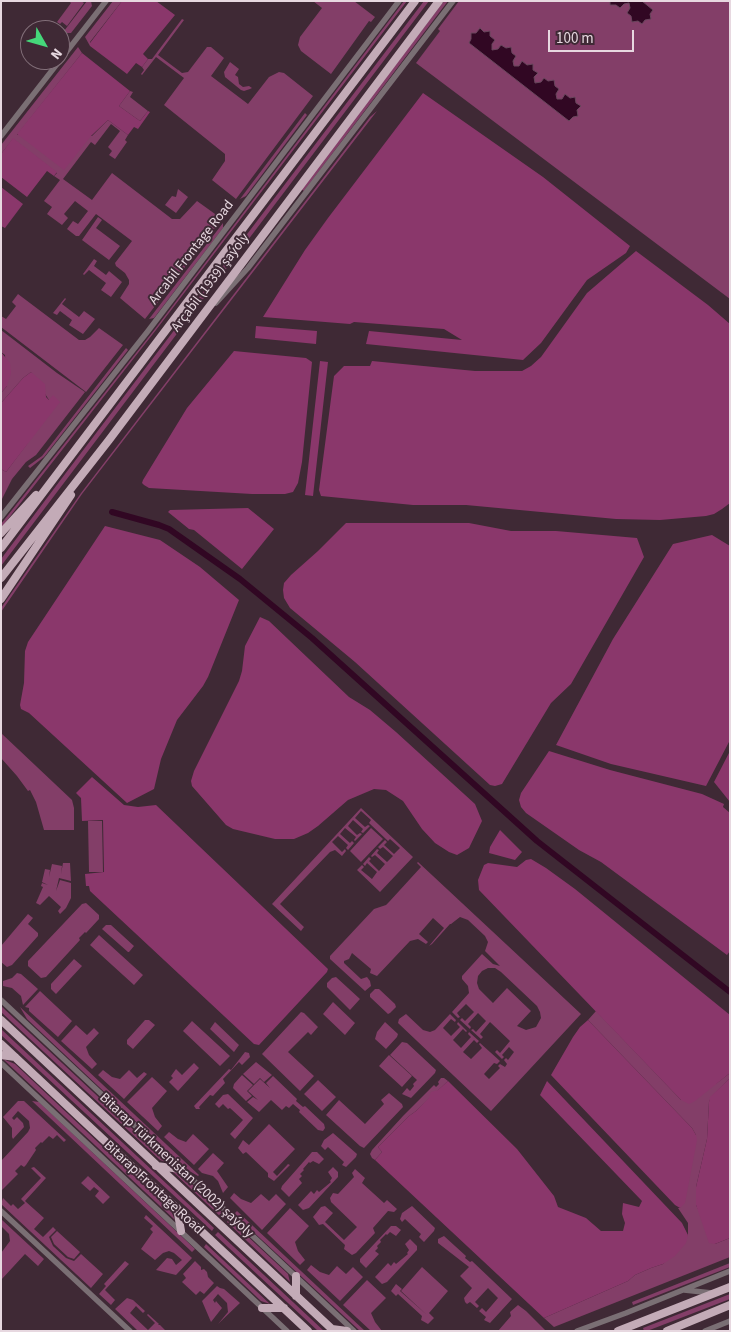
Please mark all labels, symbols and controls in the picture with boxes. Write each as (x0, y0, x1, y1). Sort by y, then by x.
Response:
north arrow (20, 20, 70, 70)
scale bar (551, 20, 637, 52)
text: 100 m (556, 28, 594, 49)
text: N (45, 44, 67, 63)
street label: Arcabil Frontage Road (146, 197, 238, 309)
street label: Arçabil (1939) şaýoly (168, 230, 254, 336)
street label: Bitarap Türkmenistan (2002) şaýoly (95, 1090, 257, 1242)
street label: Bitarap Frontage Road (100, 1138, 206, 1238)

